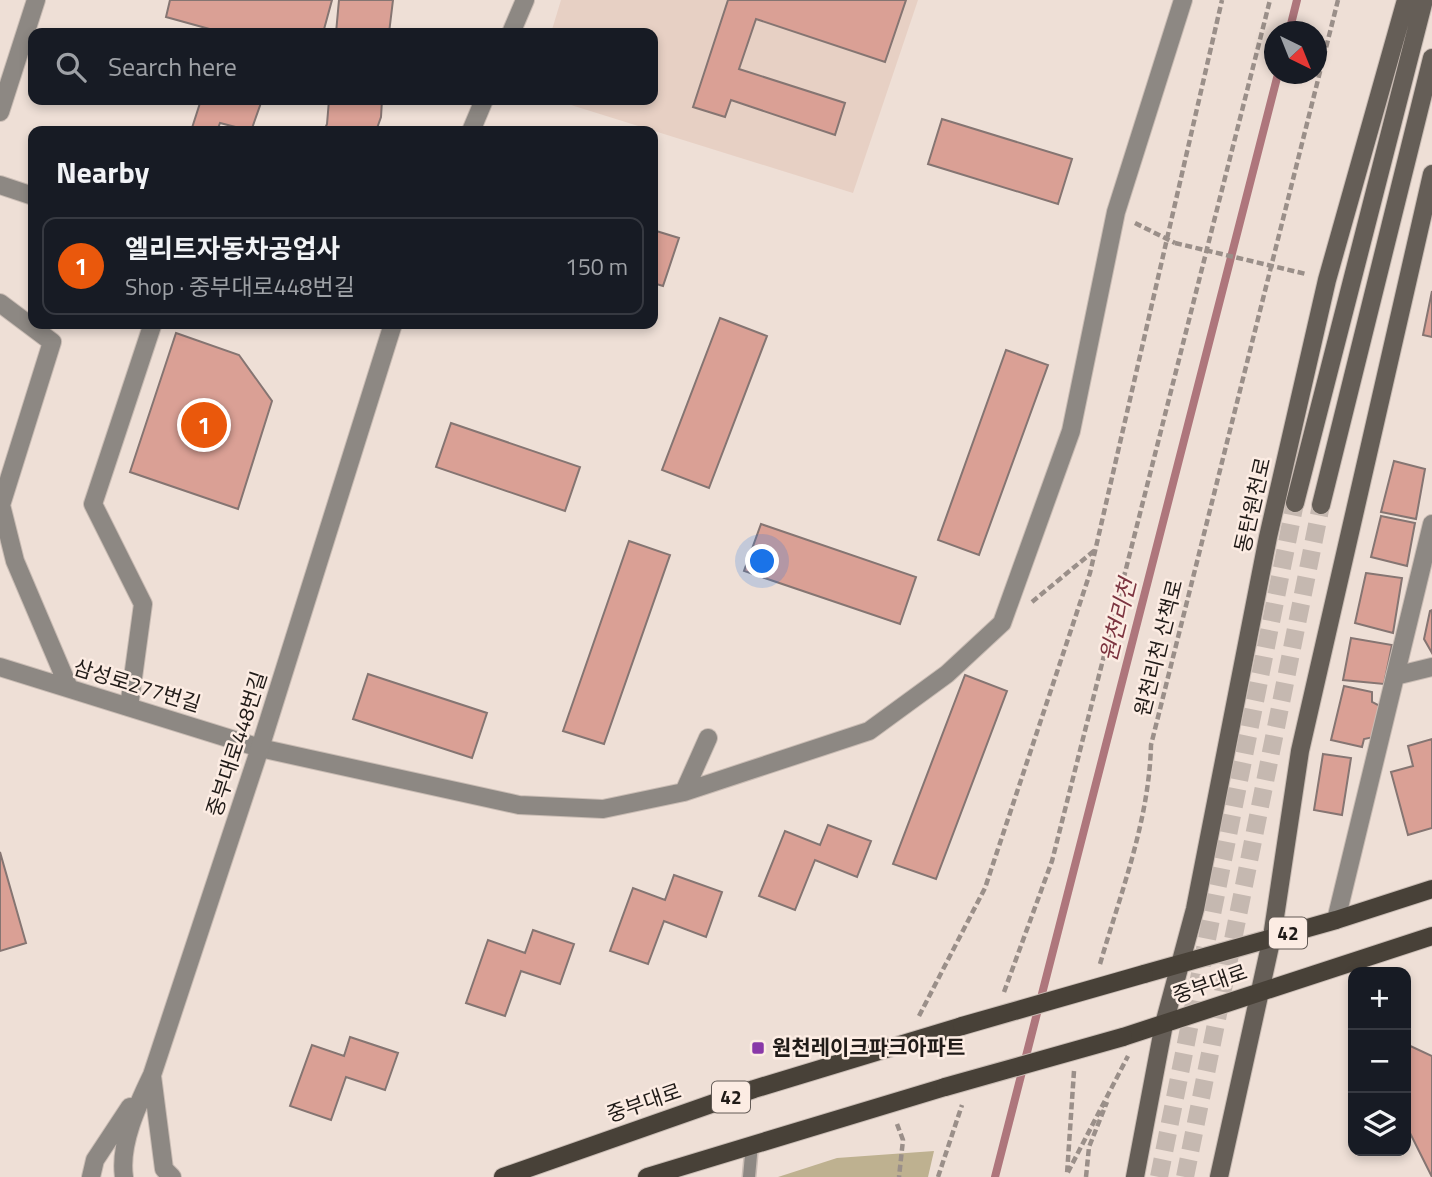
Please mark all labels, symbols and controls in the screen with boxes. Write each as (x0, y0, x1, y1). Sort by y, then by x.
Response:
north arrow (1264, 21, 1327, 84)
search box (28, 28, 658, 105)
text: Search here (108, 47, 237, 86)
icon: search (52, 48, 90, 86)
text: Nearby (56, 149, 149, 195)
text: 엘리트자동차공업사 (125, 229, 340, 268)
text: 1 (75, 249, 87, 284)
text: 150 m (565, 249, 628, 284)
text: Shop · 중부대로448번길 (125, 269, 355, 304)
pin: 1 (181, 399, 227, 451)
street label: 동탄원천로 (1226, 454, 1278, 555)
your location (745, 544, 779, 578)
water label: 원천리천 (1090, 572, 1145, 665)
street label: 원천리천 산책로 (1126, 576, 1190, 719)
street label: 삼성로277번길 (70, 650, 205, 720)
street label: 중부대로448번길 (197, 667, 275, 821)
road number: 42 (1269, 917, 1307, 948)
street label: 중부대로 (1168, 955, 1251, 1011)
map controls (1348, 967, 1411, 1156)
button: + (1348, 967, 1411, 1030)
button: − (1348, 1030, 1411, 1093)
place label: 원천레이크파크아파트 (772, 1031, 965, 1063)
marker: 원천레이크파크아파트 (750, 1040, 766, 1056)
street label: 중부대로 (602, 1074, 685, 1130)
road number: 42 (712, 1082, 750, 1112)
button: layers (1348, 1093, 1411, 1156)

